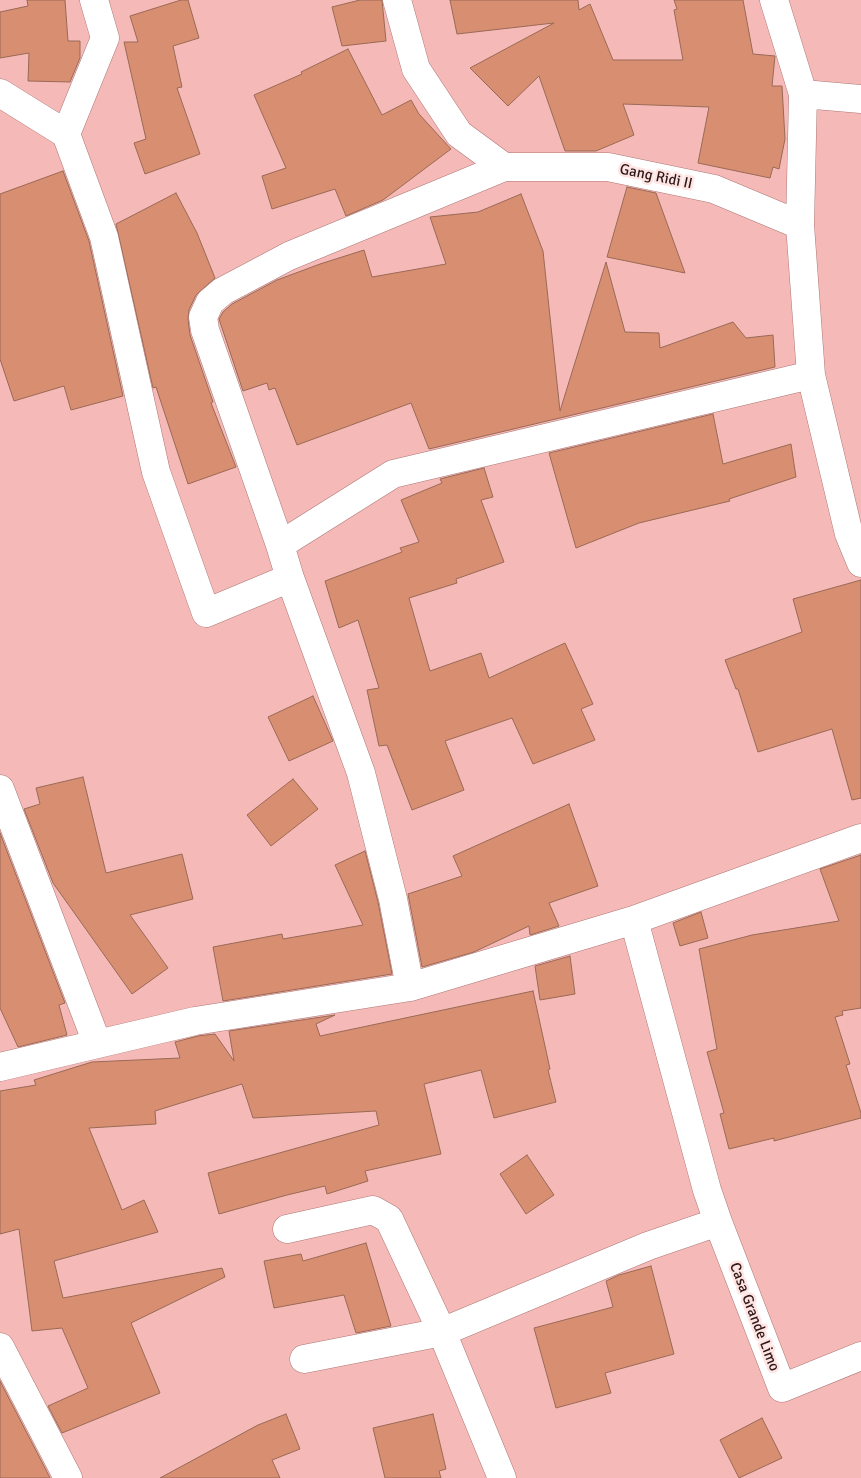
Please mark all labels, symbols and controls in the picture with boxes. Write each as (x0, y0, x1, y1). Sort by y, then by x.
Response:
street label: Gang Ridi II (618, 161, 694, 193)
street label: Casa Grande Limo (725, 1260, 783, 1374)

